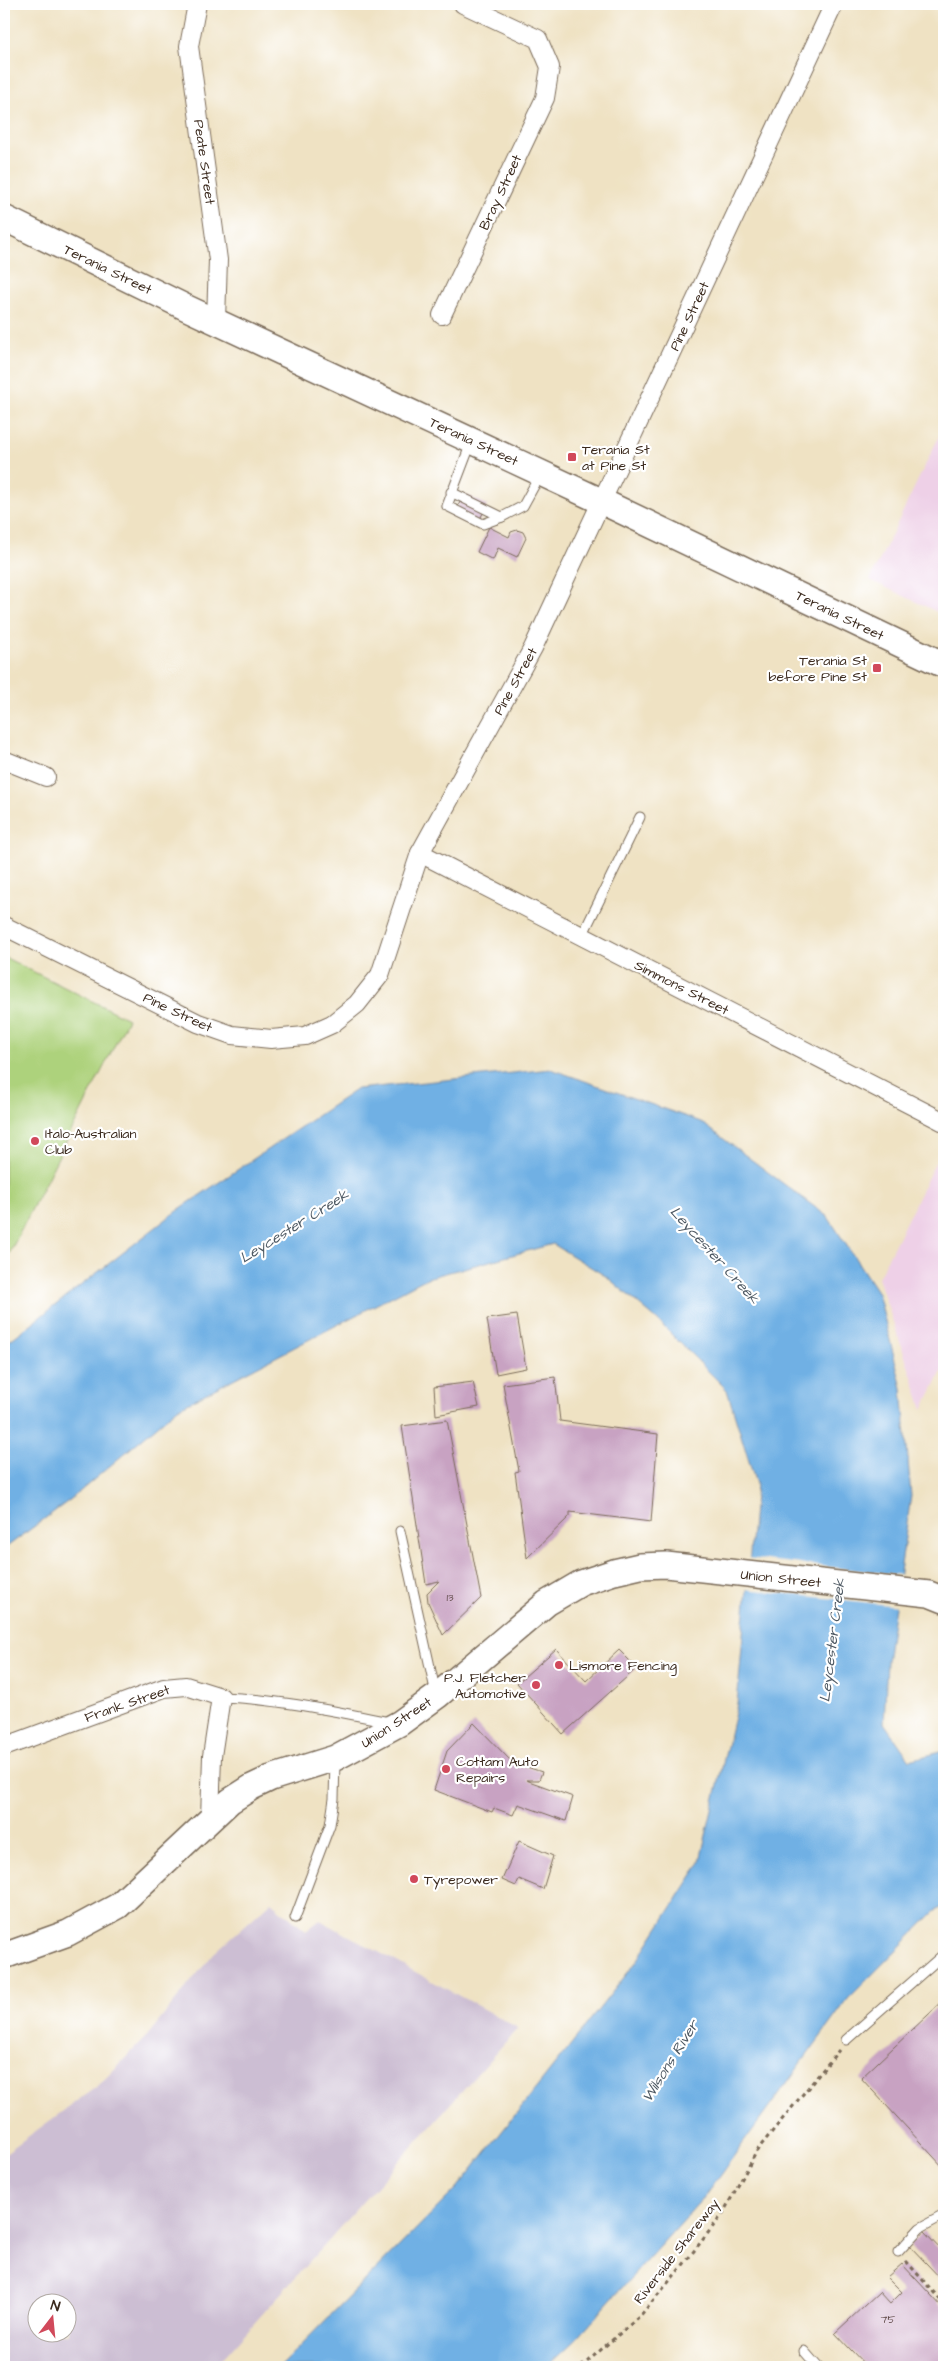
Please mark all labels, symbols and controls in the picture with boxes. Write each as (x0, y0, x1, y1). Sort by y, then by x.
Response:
street label: Peate Street (188, 118, 220, 206)
street label: Bray Street (475, 151, 527, 233)
street label: Terania Street (60, 240, 155, 300)
street label: Pine Street (665, 278, 715, 354)
street label: Terania Street (426, 413, 522, 471)
place label: Terania St at Pine St (582, 440, 650, 476)
marker: Terania St at Pine St (566, 451, 578, 463)
street label: Terania Street (792, 586, 887, 646)
street label: Pine Street (489, 644, 543, 719)
place label: Terania St before Pine St (769, 651, 867, 687)
marker: Terania St before Pine St (871, 662, 883, 674)
street label: Simmons Street (631, 955, 733, 1020)
street label: Pine Street (140, 988, 216, 1038)
place label: Italo-Australian Club (45, 1124, 136, 1160)
marker: Italo-Australian Club (29, 1135, 41, 1147)
water label: Leycester Creek (236, 1184, 354, 1269)
water label: Leycester Creek (664, 1202, 765, 1310)
street label: Union Street (740, 1565, 822, 1593)
water label: Leycester Creek (814, 1576, 852, 1703)
house number: 13 (446, 1590, 454, 1605)
place label: Lismore Fencing (569, 1656, 677, 1676)
marker: Lismore Fencing (553, 1659, 565, 1671)
place label: P.J. Fletcher Automotive (444, 1668, 526, 1704)
marker: P.J. Fletcher Automotive (530, 1679, 542, 1691)
street label: Frank Street (82, 1680, 173, 1728)
street label: Union Street (357, 1692, 436, 1753)
place label: Cottam Auto Repairs (456, 1752, 538, 1788)
marker: Cottam Auto Repairs (440, 1763, 452, 1775)
place label: Tyrepower (424, 1870, 498, 1890)
marker: Tyrepower (408, 1873, 420, 1885)
water label: Wilsons River (637, 2015, 705, 2106)
street label: Riverside Shareway (629, 2195, 724, 2308)
north arrow (28, 2294, 78, 2344)
text: N (48, 2296, 62, 2317)
house number: 75 (881, 2312, 895, 2327)

